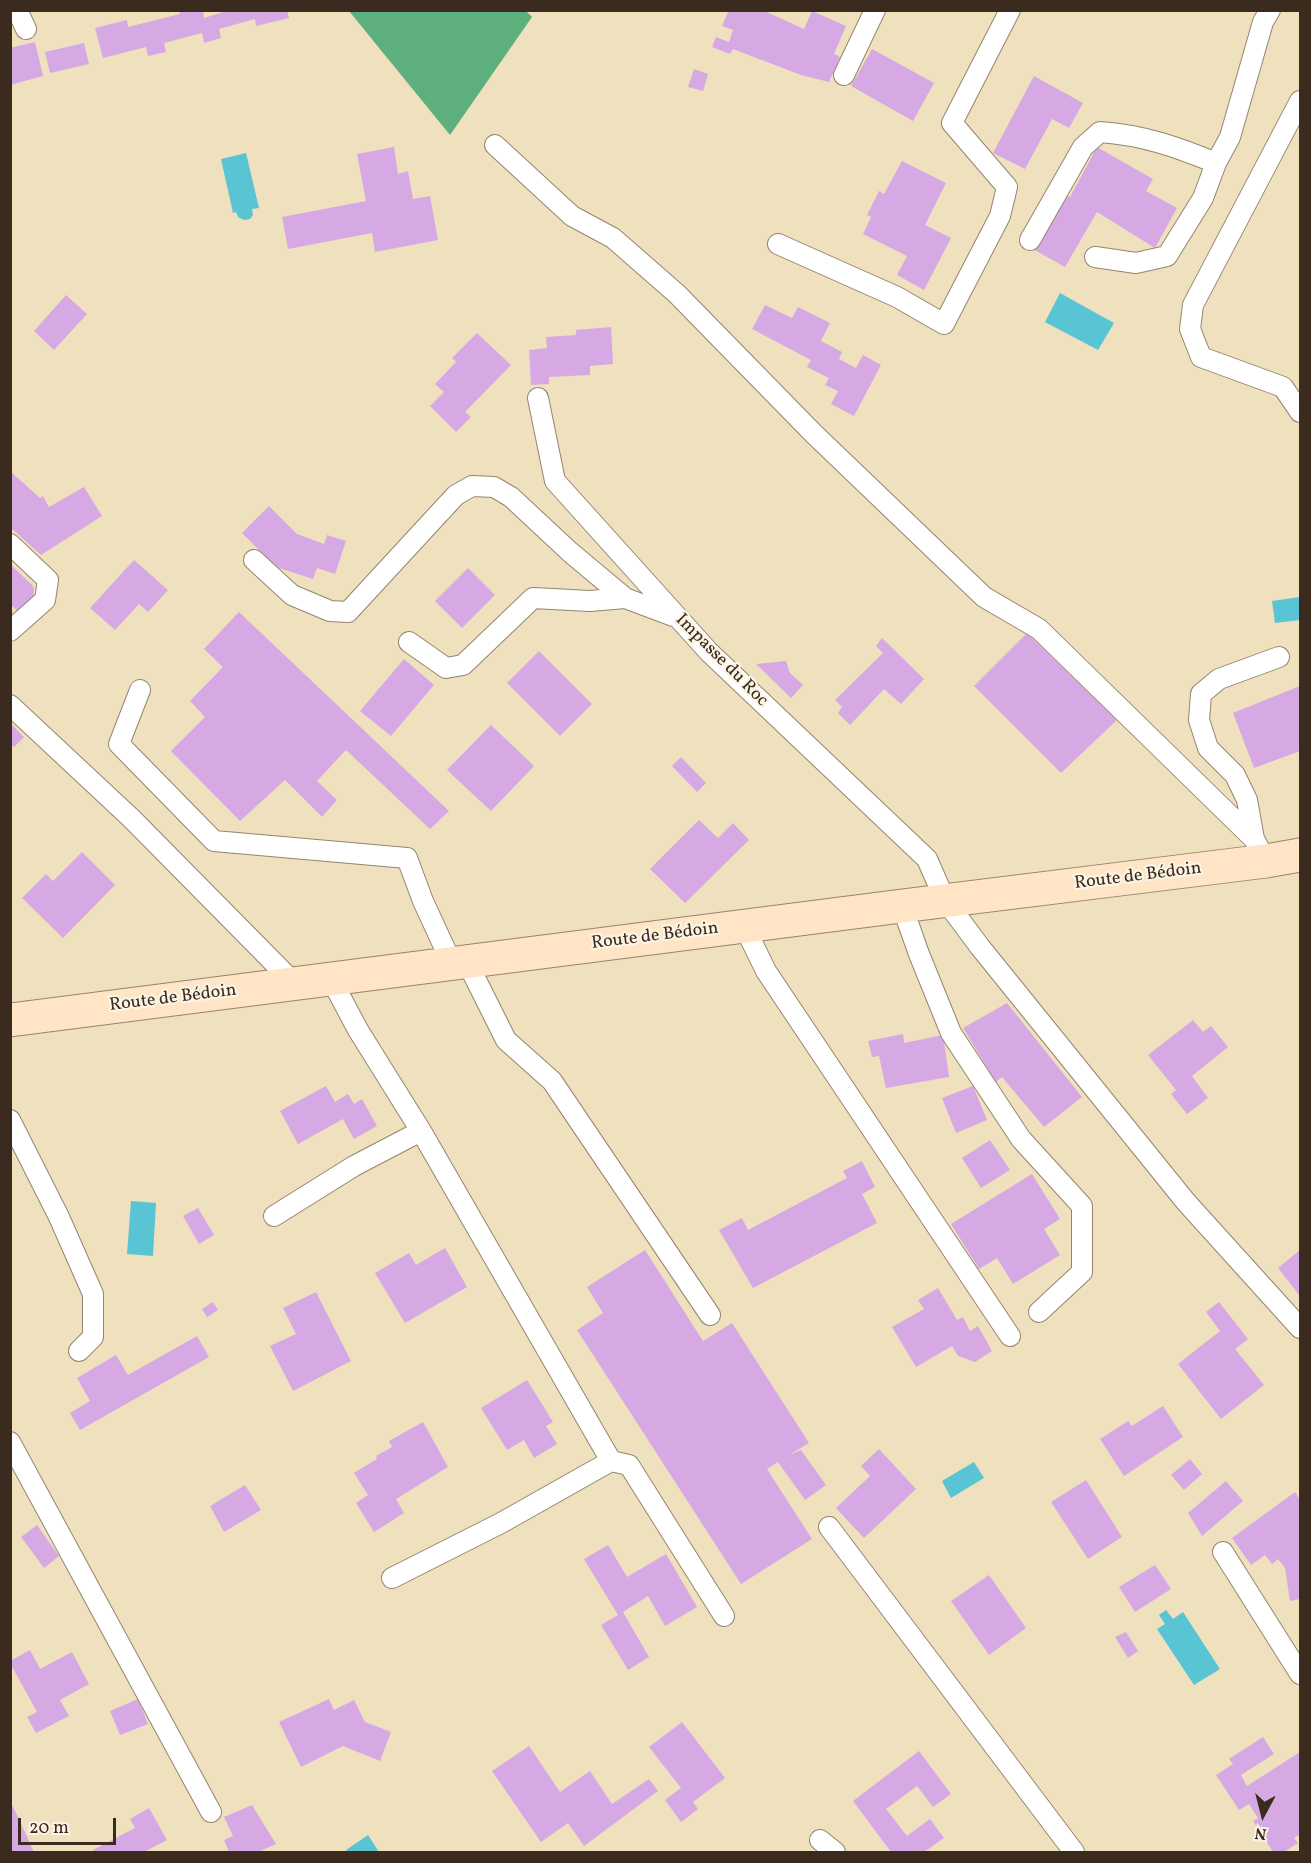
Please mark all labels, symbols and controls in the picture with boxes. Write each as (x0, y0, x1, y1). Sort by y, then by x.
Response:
street label: Impasse du Roc (670, 610, 772, 712)
street label: Route de Bédoin (1073, 858, 1203, 896)
street label: Route de Bédoin (590, 918, 720, 956)
street label: Route de Bédoin (108, 980, 238, 1018)
north arrow (1233, 1785, 1293, 1845)
scale bar (21, 1806, 118, 1844)
text: 20 m (29, 1816, 69, 1841)
text: N (1254, 1821, 1268, 1844)

